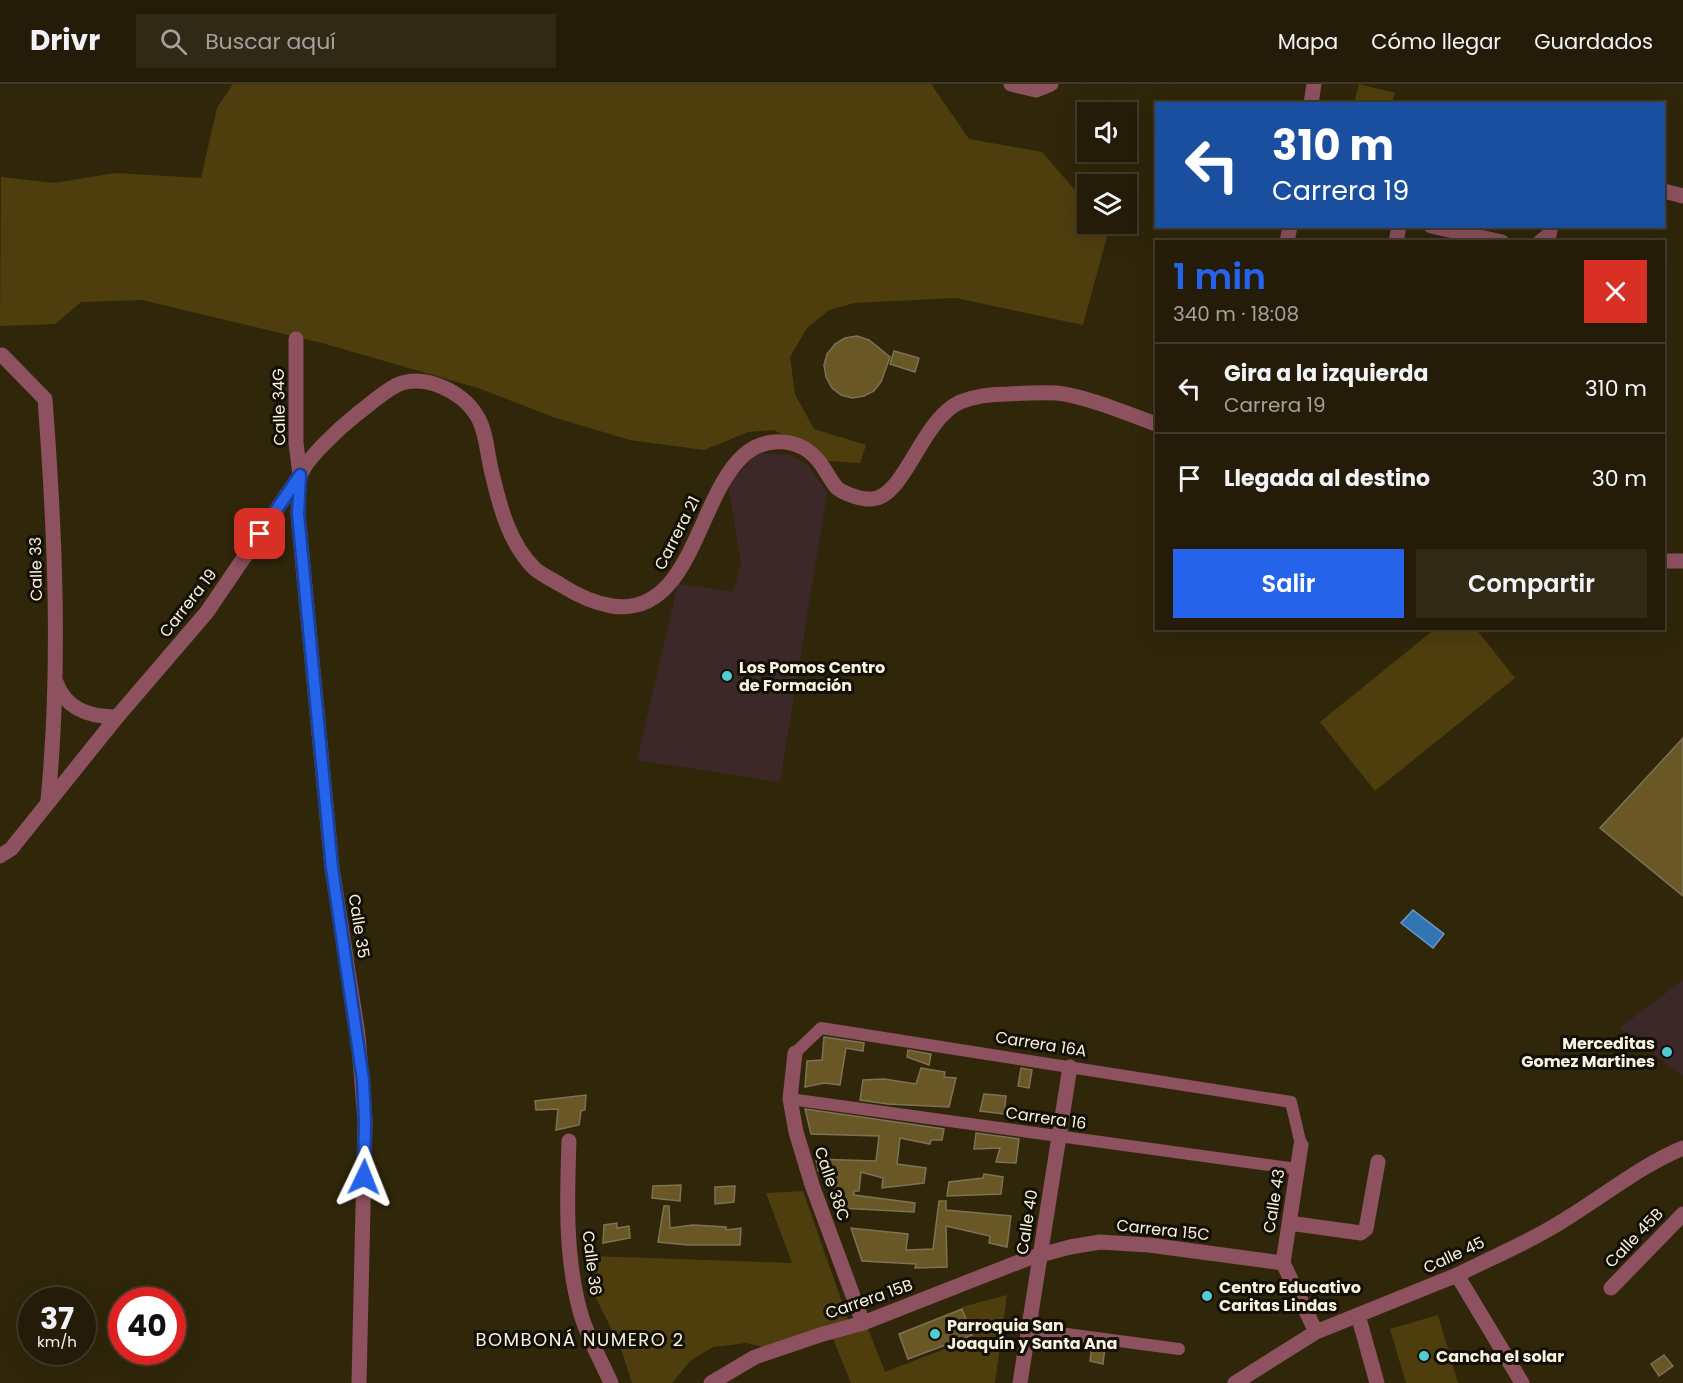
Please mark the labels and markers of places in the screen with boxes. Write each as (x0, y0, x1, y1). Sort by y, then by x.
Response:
pin (234, 508, 285, 559)
place label: Los Pomos Centro de Formación (739, 656, 885, 697)
marker: Los Pomos Centro de Formación (720, 669, 734, 683)
place label: Merceditas Gomez Martines (1521, 1032, 1655, 1073)
marker: Merceditas Gomez Martines (1660, 1045, 1674, 1059)
place label: Centro Educativo Caritas Lindas (1219, 1276, 1361, 1317)
marker: Centro Educativo Caritas Lindas (1200, 1289, 1214, 1303)
place label: Parroquia San Joaquín y Santa Ana (947, 1314, 1117, 1355)
marker: Parroquia San Joaquín y Santa Ana (928, 1327, 942, 1341)
place label: Cancha el solar (1436, 1345, 1564, 1368)
marker: Cancha el solar (1417, 1349, 1431, 1363)

